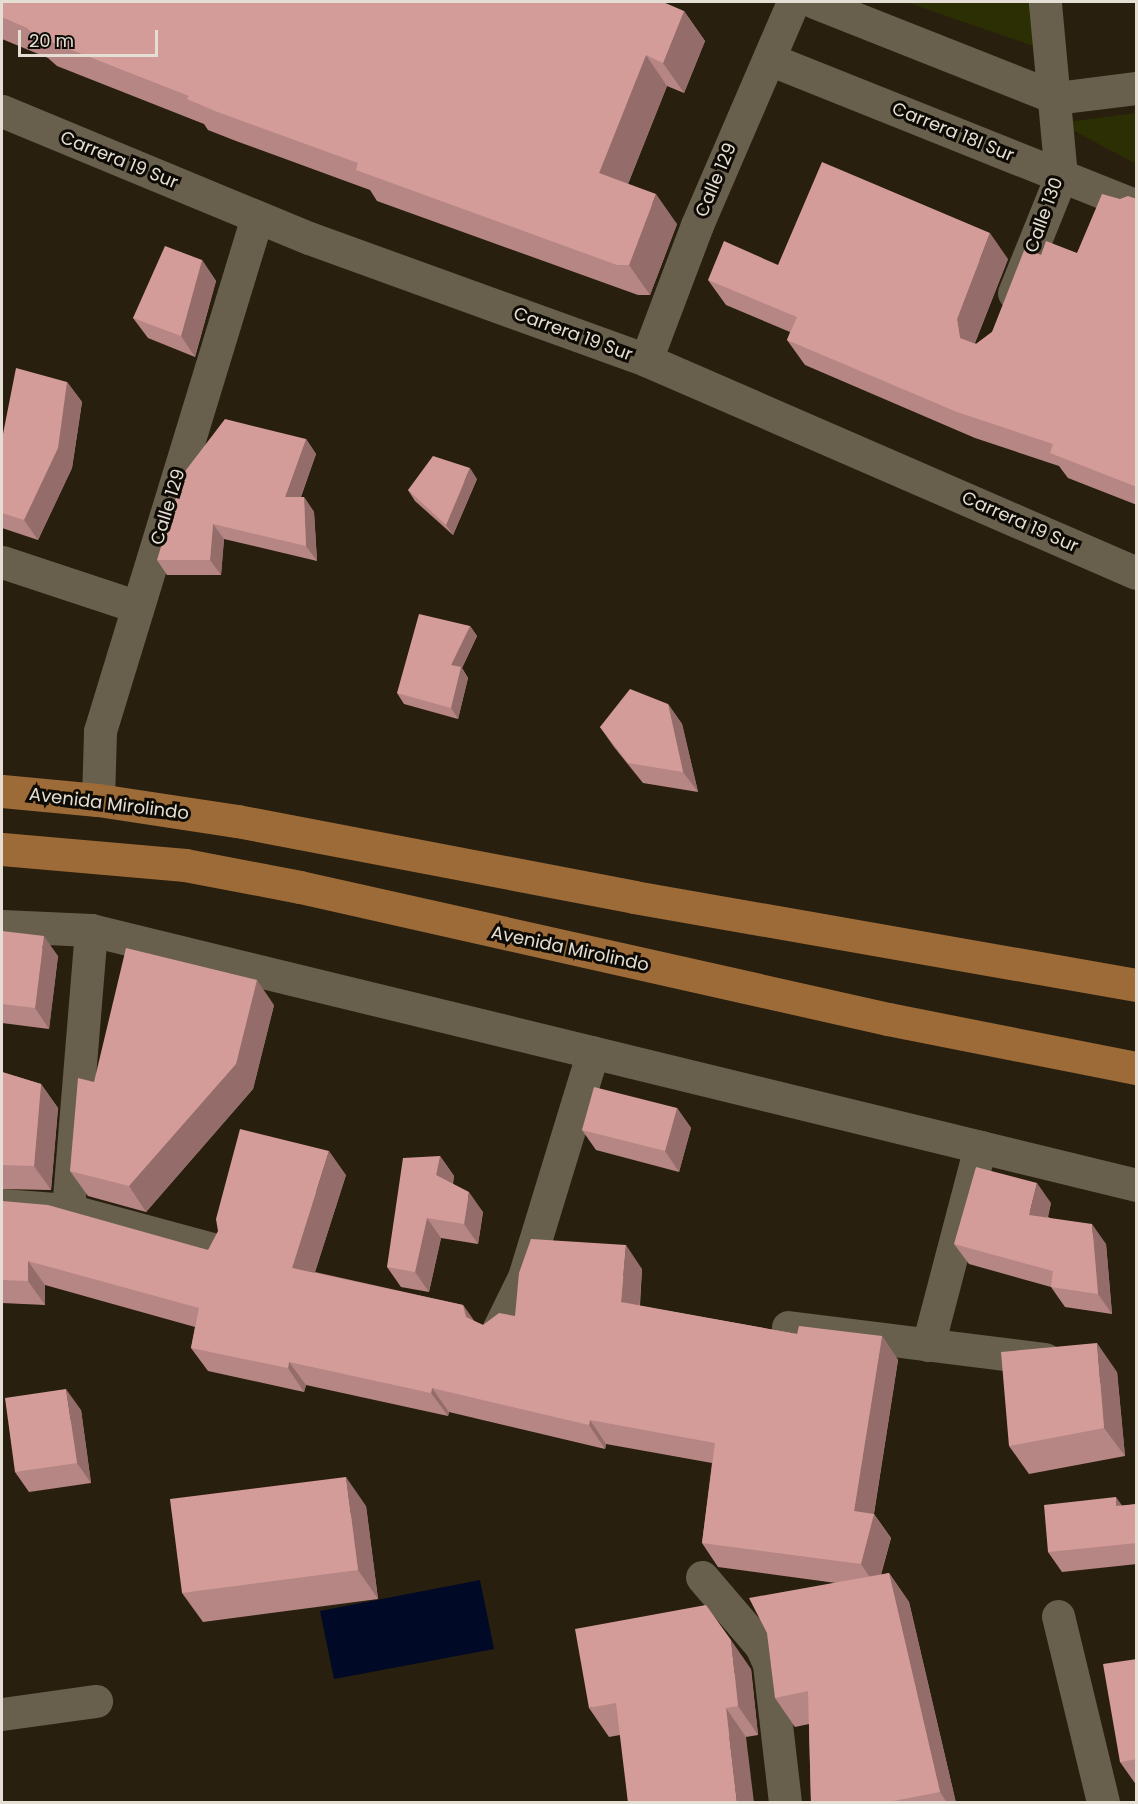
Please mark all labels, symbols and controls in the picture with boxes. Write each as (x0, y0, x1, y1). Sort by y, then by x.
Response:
scale bar (21, 18, 160, 56)
text: 20 m (29, 28, 74, 53)
street label: Carrera 18I Sur (889, 98, 1017, 166)
street label: Carrera 19 Sur (57, 127, 181, 193)
street label: Calle 129 (691, 140, 741, 220)
street label: Calle 130 (1020, 174, 1068, 256)
street label: Carrera 19 Sur (511, 302, 635, 366)
street label: Calle 129 (146, 466, 190, 548)
street label: Carrera 19 Sur (958, 487, 1082, 557)
street label: Avenida Mirolindo (28, 783, 190, 825)
street label: Avenida Mirolindo (489, 922, 651, 976)

